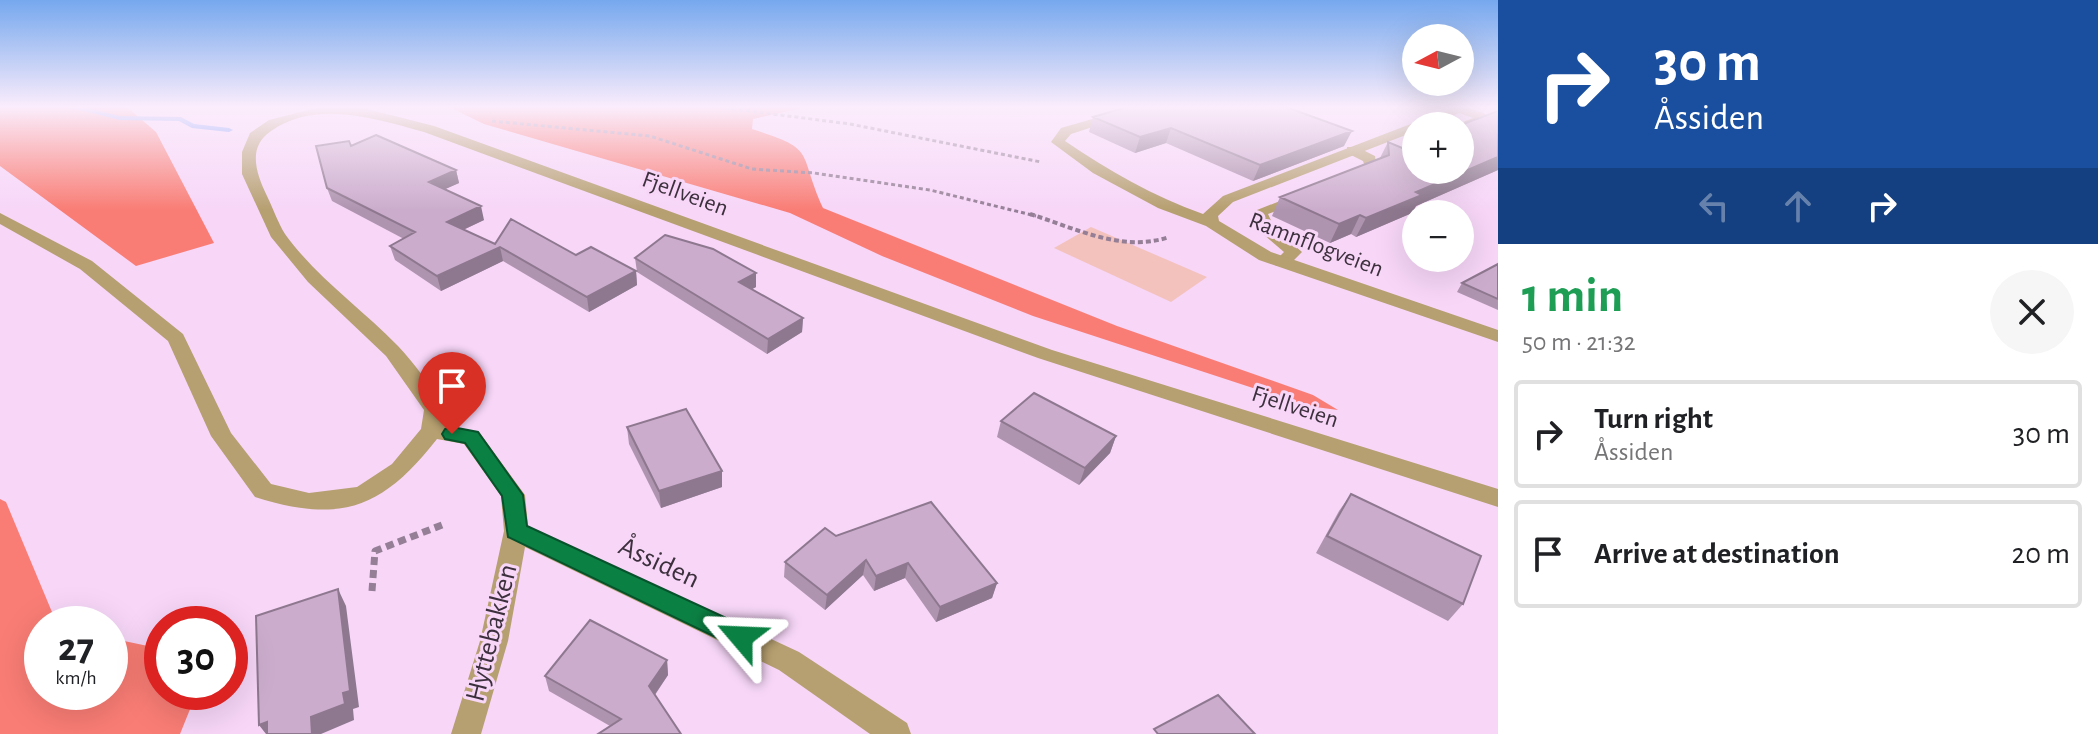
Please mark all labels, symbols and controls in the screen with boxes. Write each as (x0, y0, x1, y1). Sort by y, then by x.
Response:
north arrow (1402, 24, 1474, 96)
map controls (1402, 24, 1474, 272)
icon: right (1522, 32, 1626, 136)
text: 30 m (1654, 35, 1761, 91)
text: Åssiden (1654, 100, 1764, 136)
button: + (1402, 112, 1474, 184)
street label: Fjellveien (639, 167, 731, 221)
icon: left (1692, 184, 1736, 228)
icon: ahead (1776, 184, 1820, 228)
icon: right (1860, 184, 1904, 228)
button: − (1402, 200, 1474, 272)
street label: Ramnflogveien (1245, 208, 1387, 282)
button: close (1990, 270, 2074, 354)
text: 1 min (1522, 273, 1623, 321)
text: 50 m · 21:32 (1522, 329, 1636, 355)
pin (418, 352, 486, 434)
icon: arrive (430, 364, 474, 408)
street label: Fjellveien (1249, 382, 1341, 432)
text: Turn right (1594, 404, 1713, 434)
icon: right (1526, 412, 1570, 456)
text: 30 m (2013, 419, 2070, 449)
text: Åssiden (1594, 439, 1673, 465)
street label: Åssiden (614, 530, 705, 594)
icon: arrive (1526, 532, 1570, 576)
text: Arrive at destination (1594, 539, 1840, 569)
text: 20 m (2012, 539, 2070, 569)
street label: Hyttebakken (461, 561, 523, 705)
position arrow (699, 595, 783, 679)
speed limit sign: 30 (144, 606, 248, 710)
text: 27 (58, 628, 94, 668)
text: km/h (55, 668, 97, 688)

